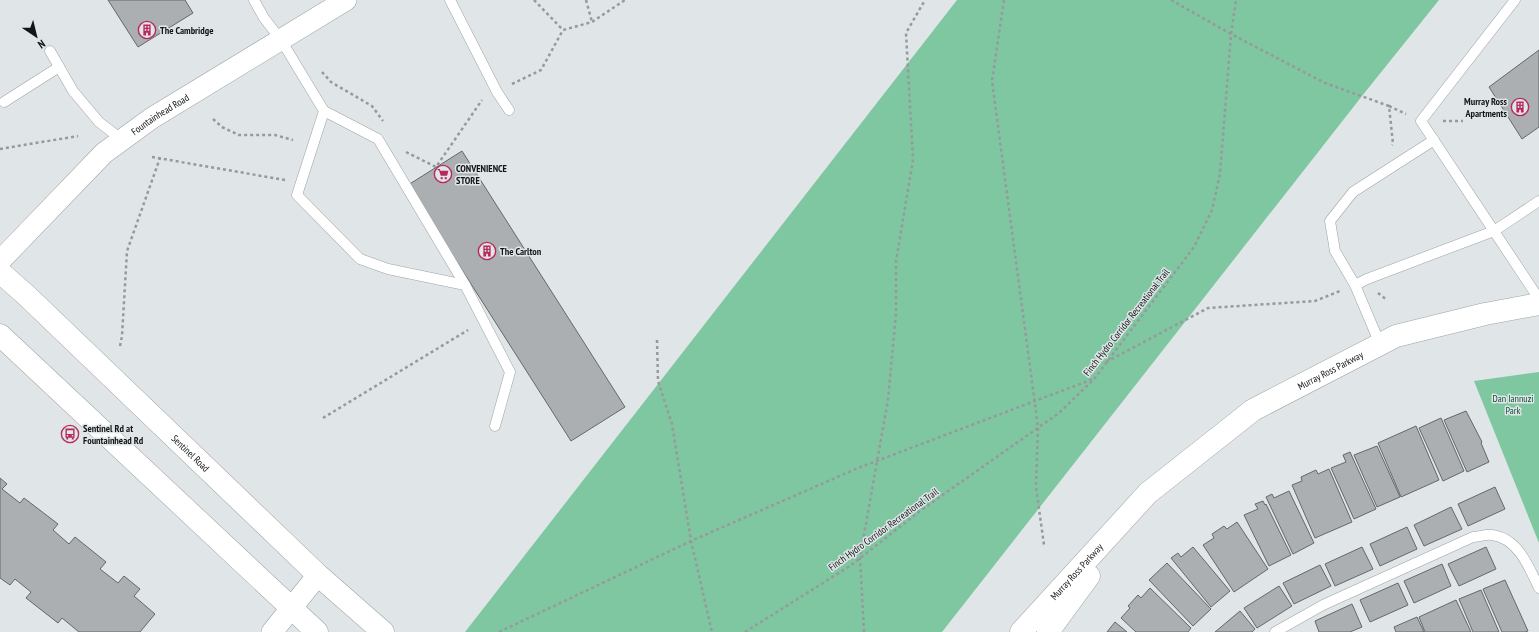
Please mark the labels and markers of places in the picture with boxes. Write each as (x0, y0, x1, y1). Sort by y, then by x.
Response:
building icon: The Cambridge (137, 20, 157, 40)
place label: The Cambridge (160, 24, 213, 37)
place label: Murray Ross Apartments (1464, 95, 1507, 120)
building icon: Murray Ross Apartments (1510, 97, 1530, 117)
place label: CONVENIENCE STORE (456, 162, 507, 187)
supermarket icon: CONVENIENCE STORE (433, 164, 453, 184)
building icon: The Carlton (477, 241, 497, 261)
place label: The Carlton (500, 245, 542, 258)
place label: Sentinel Rd at Fountainhead Rd (83, 422, 144, 447)
bus stop icon: Sentinel Rd at Fountainhead Rd (60, 424, 80, 444)

